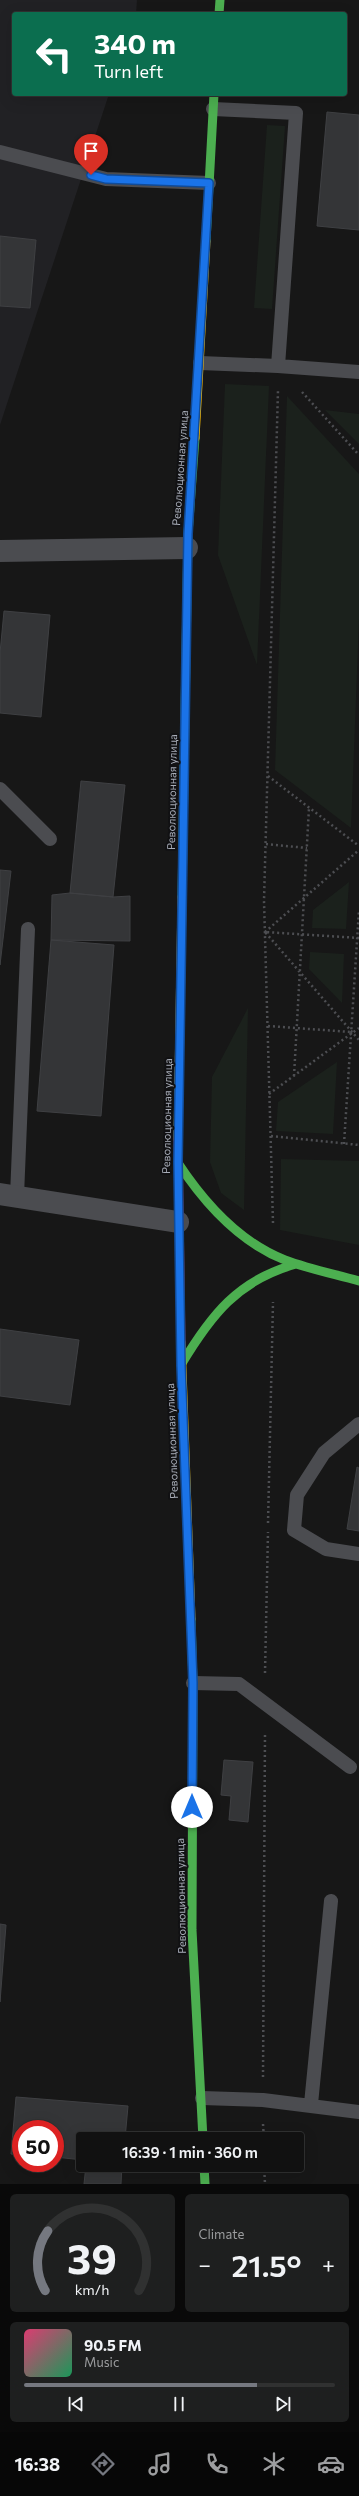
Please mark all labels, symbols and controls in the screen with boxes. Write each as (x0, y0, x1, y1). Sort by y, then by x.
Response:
text: 340 m (94, 26, 176, 60)
icon: left (28, 28, 80, 80)
text: Turn left (94, 60, 163, 82)
pin (74, 134, 108, 175)
icon: arrive (80, 140, 102, 162)
street label: Революционная улица (169, 410, 190, 526)
street label: Революционная улица (164, 734, 179, 850)
street label: Революционная улица (159, 1058, 174, 1174)
street label: Революционная улица (163, 1383, 180, 1499)
position arrow (171, 1786, 213, 1828)
street label: Революционная улица (173, 1838, 188, 1954)
speed limit sign: 50 (12, 2120, 64, 2172)
text: 16:39 · 1 min · 360 m (122, 2143, 258, 2161)
text: Climate (199, 2226, 244, 2242)
text: 39 (67, 2232, 117, 2283)
text: 21.5° (231, 2246, 302, 2283)
text: − (199, 2251, 211, 2278)
text: + (322, 2251, 335, 2278)
text: km/h (75, 2280, 110, 2298)
text: 90.5 FM (84, 2336, 142, 2354)
text: Music (84, 2354, 119, 2370)
icon: previous (65, 2393, 87, 2415)
icon: pause (168, 2393, 190, 2415)
icon: next (272, 2393, 294, 2415)
icon: directions (89, 2450, 117, 2478)
icon: music (146, 2450, 174, 2478)
icon: phone (203, 2450, 231, 2478)
icon: climate (260, 2450, 288, 2478)
icon: car (317, 2450, 345, 2478)
text: 16:38 (14, 2453, 60, 2475)

